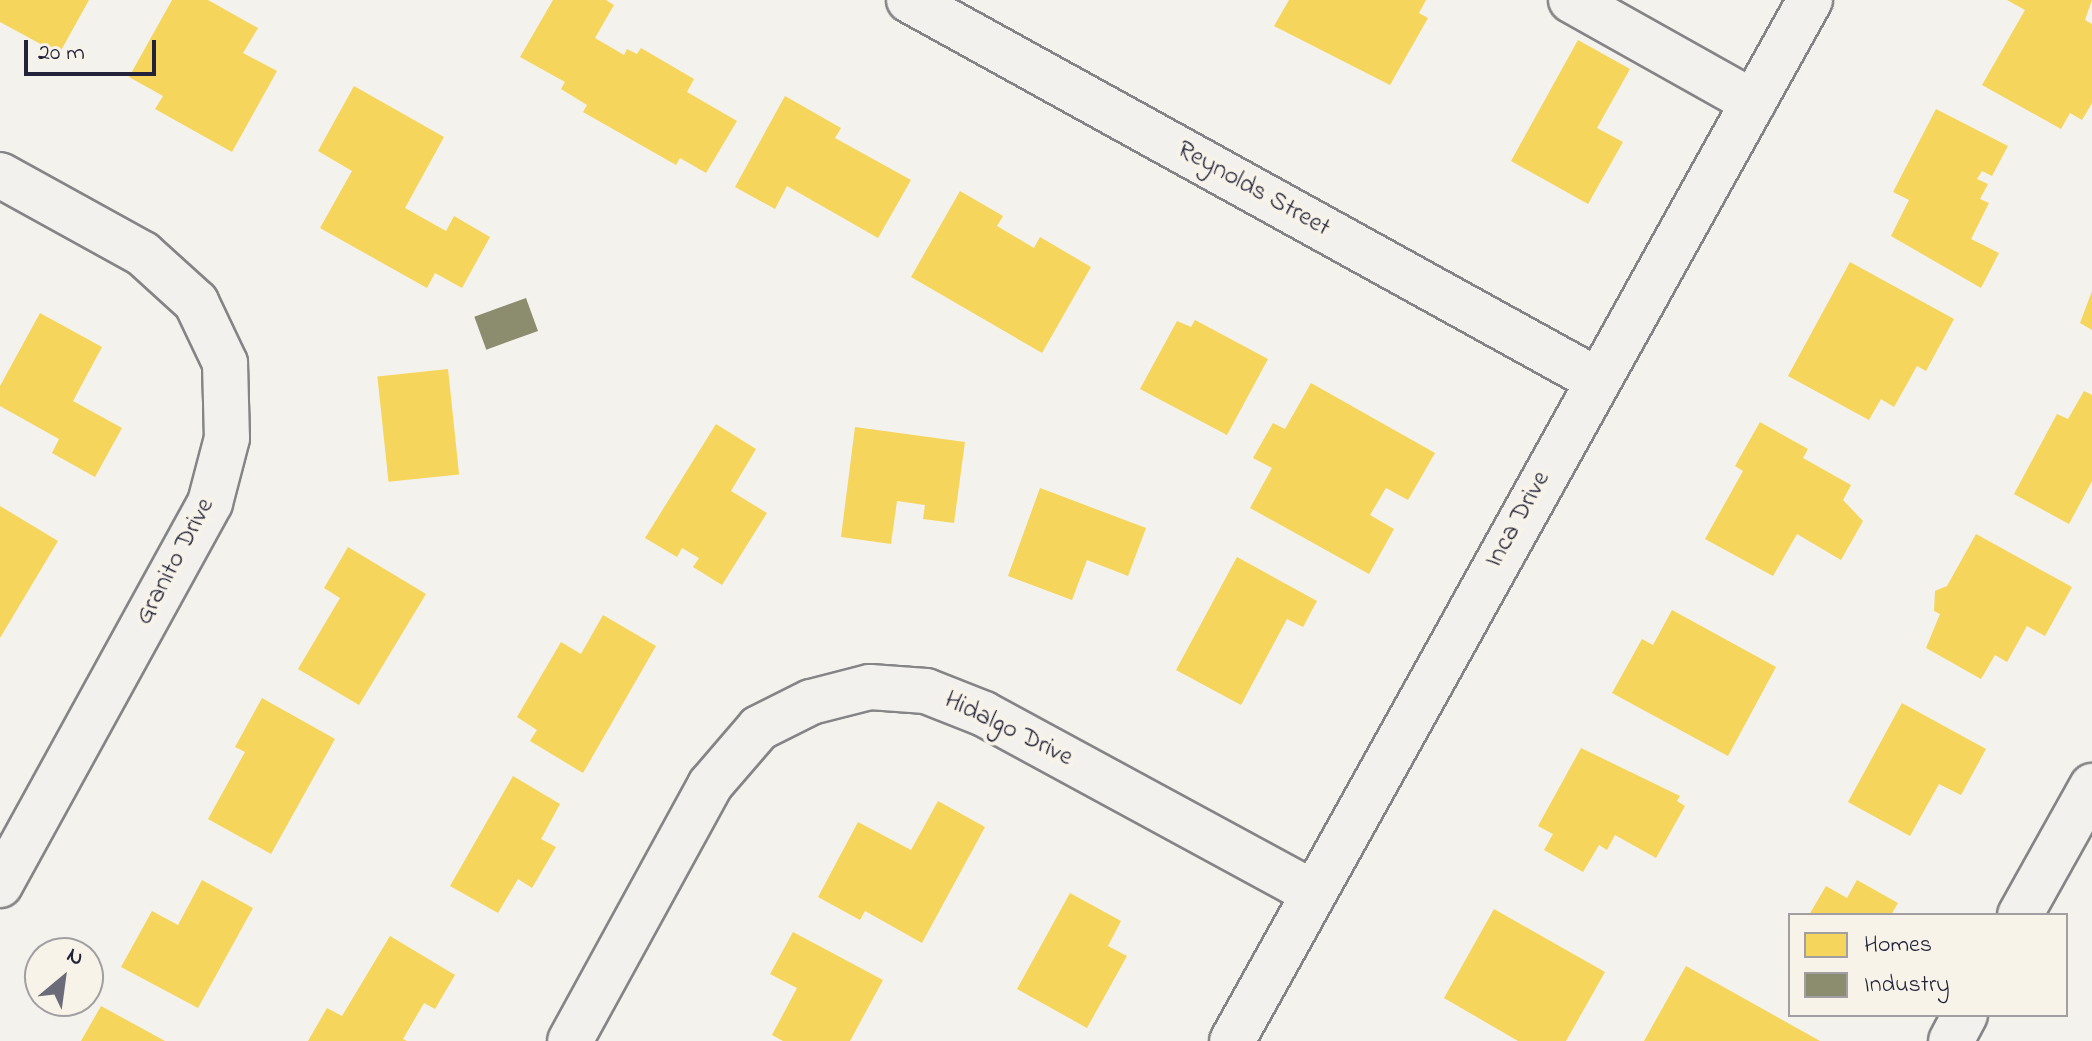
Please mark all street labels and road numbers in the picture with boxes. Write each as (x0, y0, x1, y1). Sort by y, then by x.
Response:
street label: Reynolds Street (1171, 135, 1335, 245)
street label: Inca Drive (1480, 466, 1558, 574)
street label: Granito Drive (130, 493, 222, 631)
street label: Hidalgo Drive (939, 686, 1077, 774)

